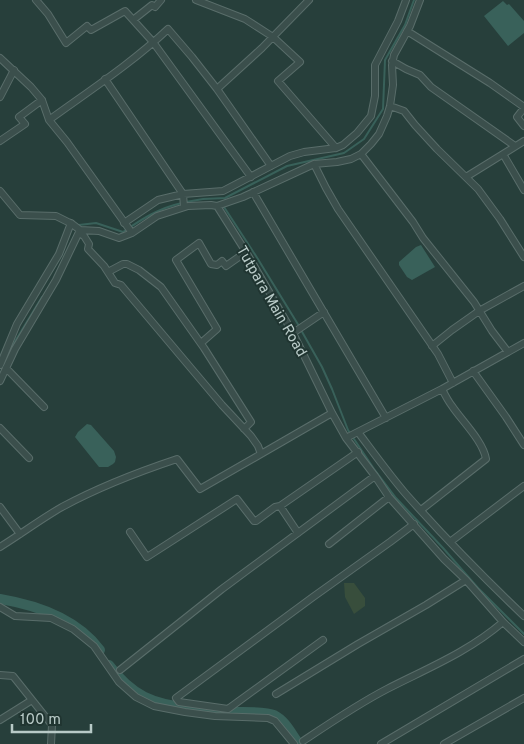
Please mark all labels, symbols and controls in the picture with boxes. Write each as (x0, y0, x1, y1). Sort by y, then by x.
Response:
street label: Tutpara Main Road (231, 243, 310, 361)
scale bar (12, 702, 91, 734)
text: 100 m (20, 711, 61, 730)

